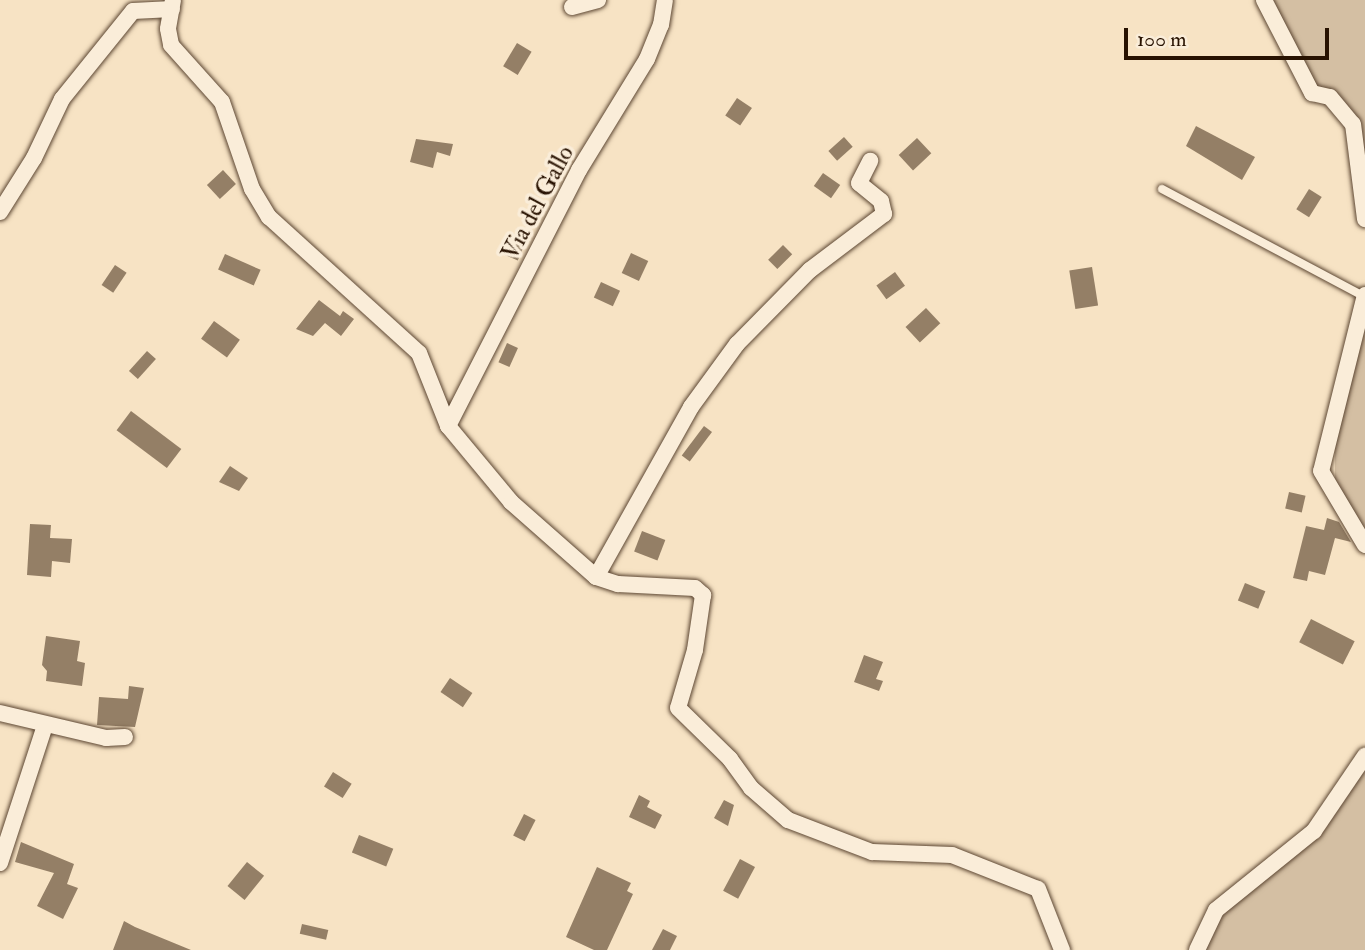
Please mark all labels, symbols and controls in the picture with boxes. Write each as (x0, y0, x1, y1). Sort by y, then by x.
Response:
scale bar (1127, 14, 1332, 58)
text: 100 m (1137, 26, 1187, 53)
street label: Via del Gallo (496, 141, 580, 265)

